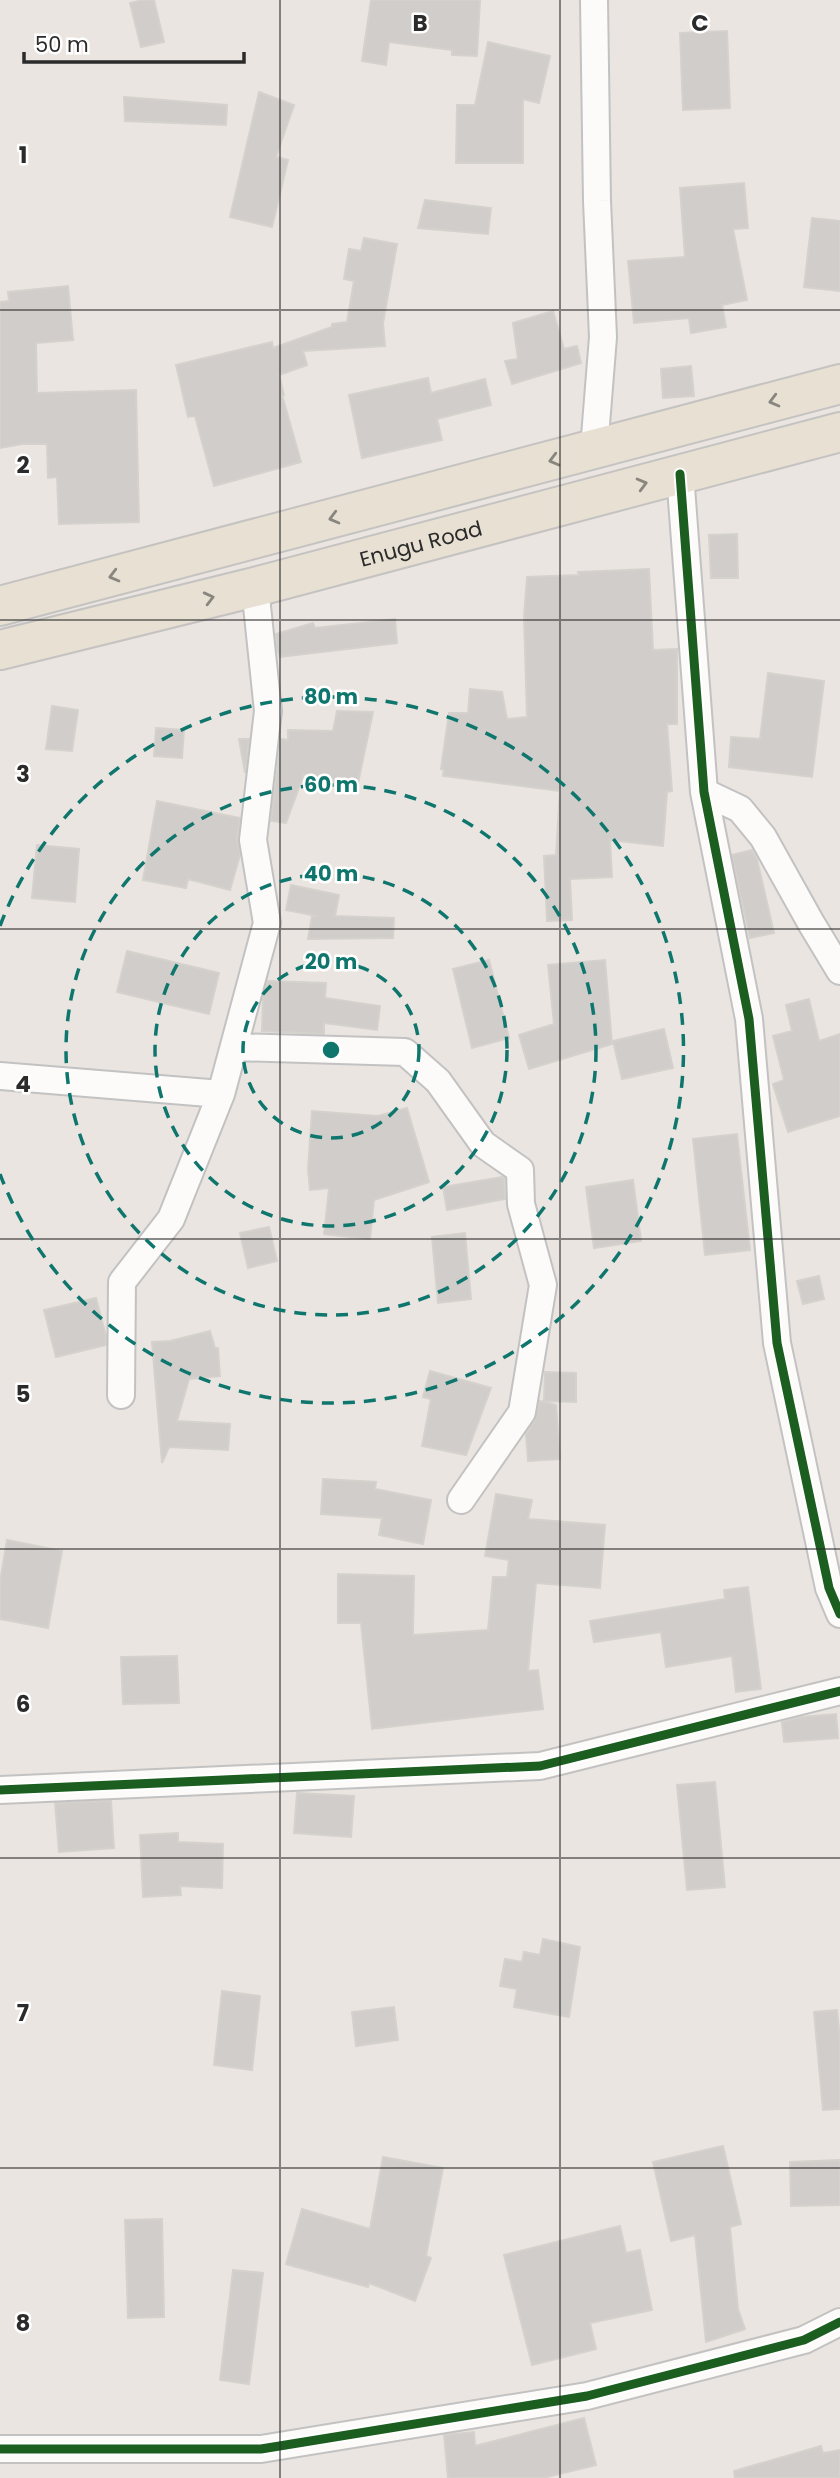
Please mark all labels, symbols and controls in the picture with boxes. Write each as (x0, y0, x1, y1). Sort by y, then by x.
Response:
text: B (412, 7, 428, 39)
text: C (691, 7, 709, 39)
scale bar (24, 21, 245, 65)
text: 50 m (35, 30, 89, 59)
text: 1 (19, 139, 27, 171)
one-way arrow (768, 393, 780, 407)
text: 2 (16, 449, 30, 481)
one-way arrow (548, 452, 560, 466)
one-way arrow (636, 478, 648, 492)
one-way arrow (328, 510, 340, 524)
street label: Enugu Road (356, 513, 485, 573)
one-way arrow (108, 568, 120, 582)
one-way arrow (203, 592, 215, 606)
text: 80 m (304, 682, 358, 711)
text: 3 (16, 758, 30, 790)
text: 60 m (304, 770, 358, 799)
text: 40 m (304, 859, 358, 888)
text: 20 m (305, 947, 357, 976)
centre of rings (319, 1038, 343, 1062)
text: 4 (15, 1068, 31, 1100)
text: 5 (16, 1378, 30, 1410)
text: 6 (16, 1688, 30, 1720)
text: 7 (17, 1997, 29, 2029)
text: 8 (16, 2307, 30, 2339)

